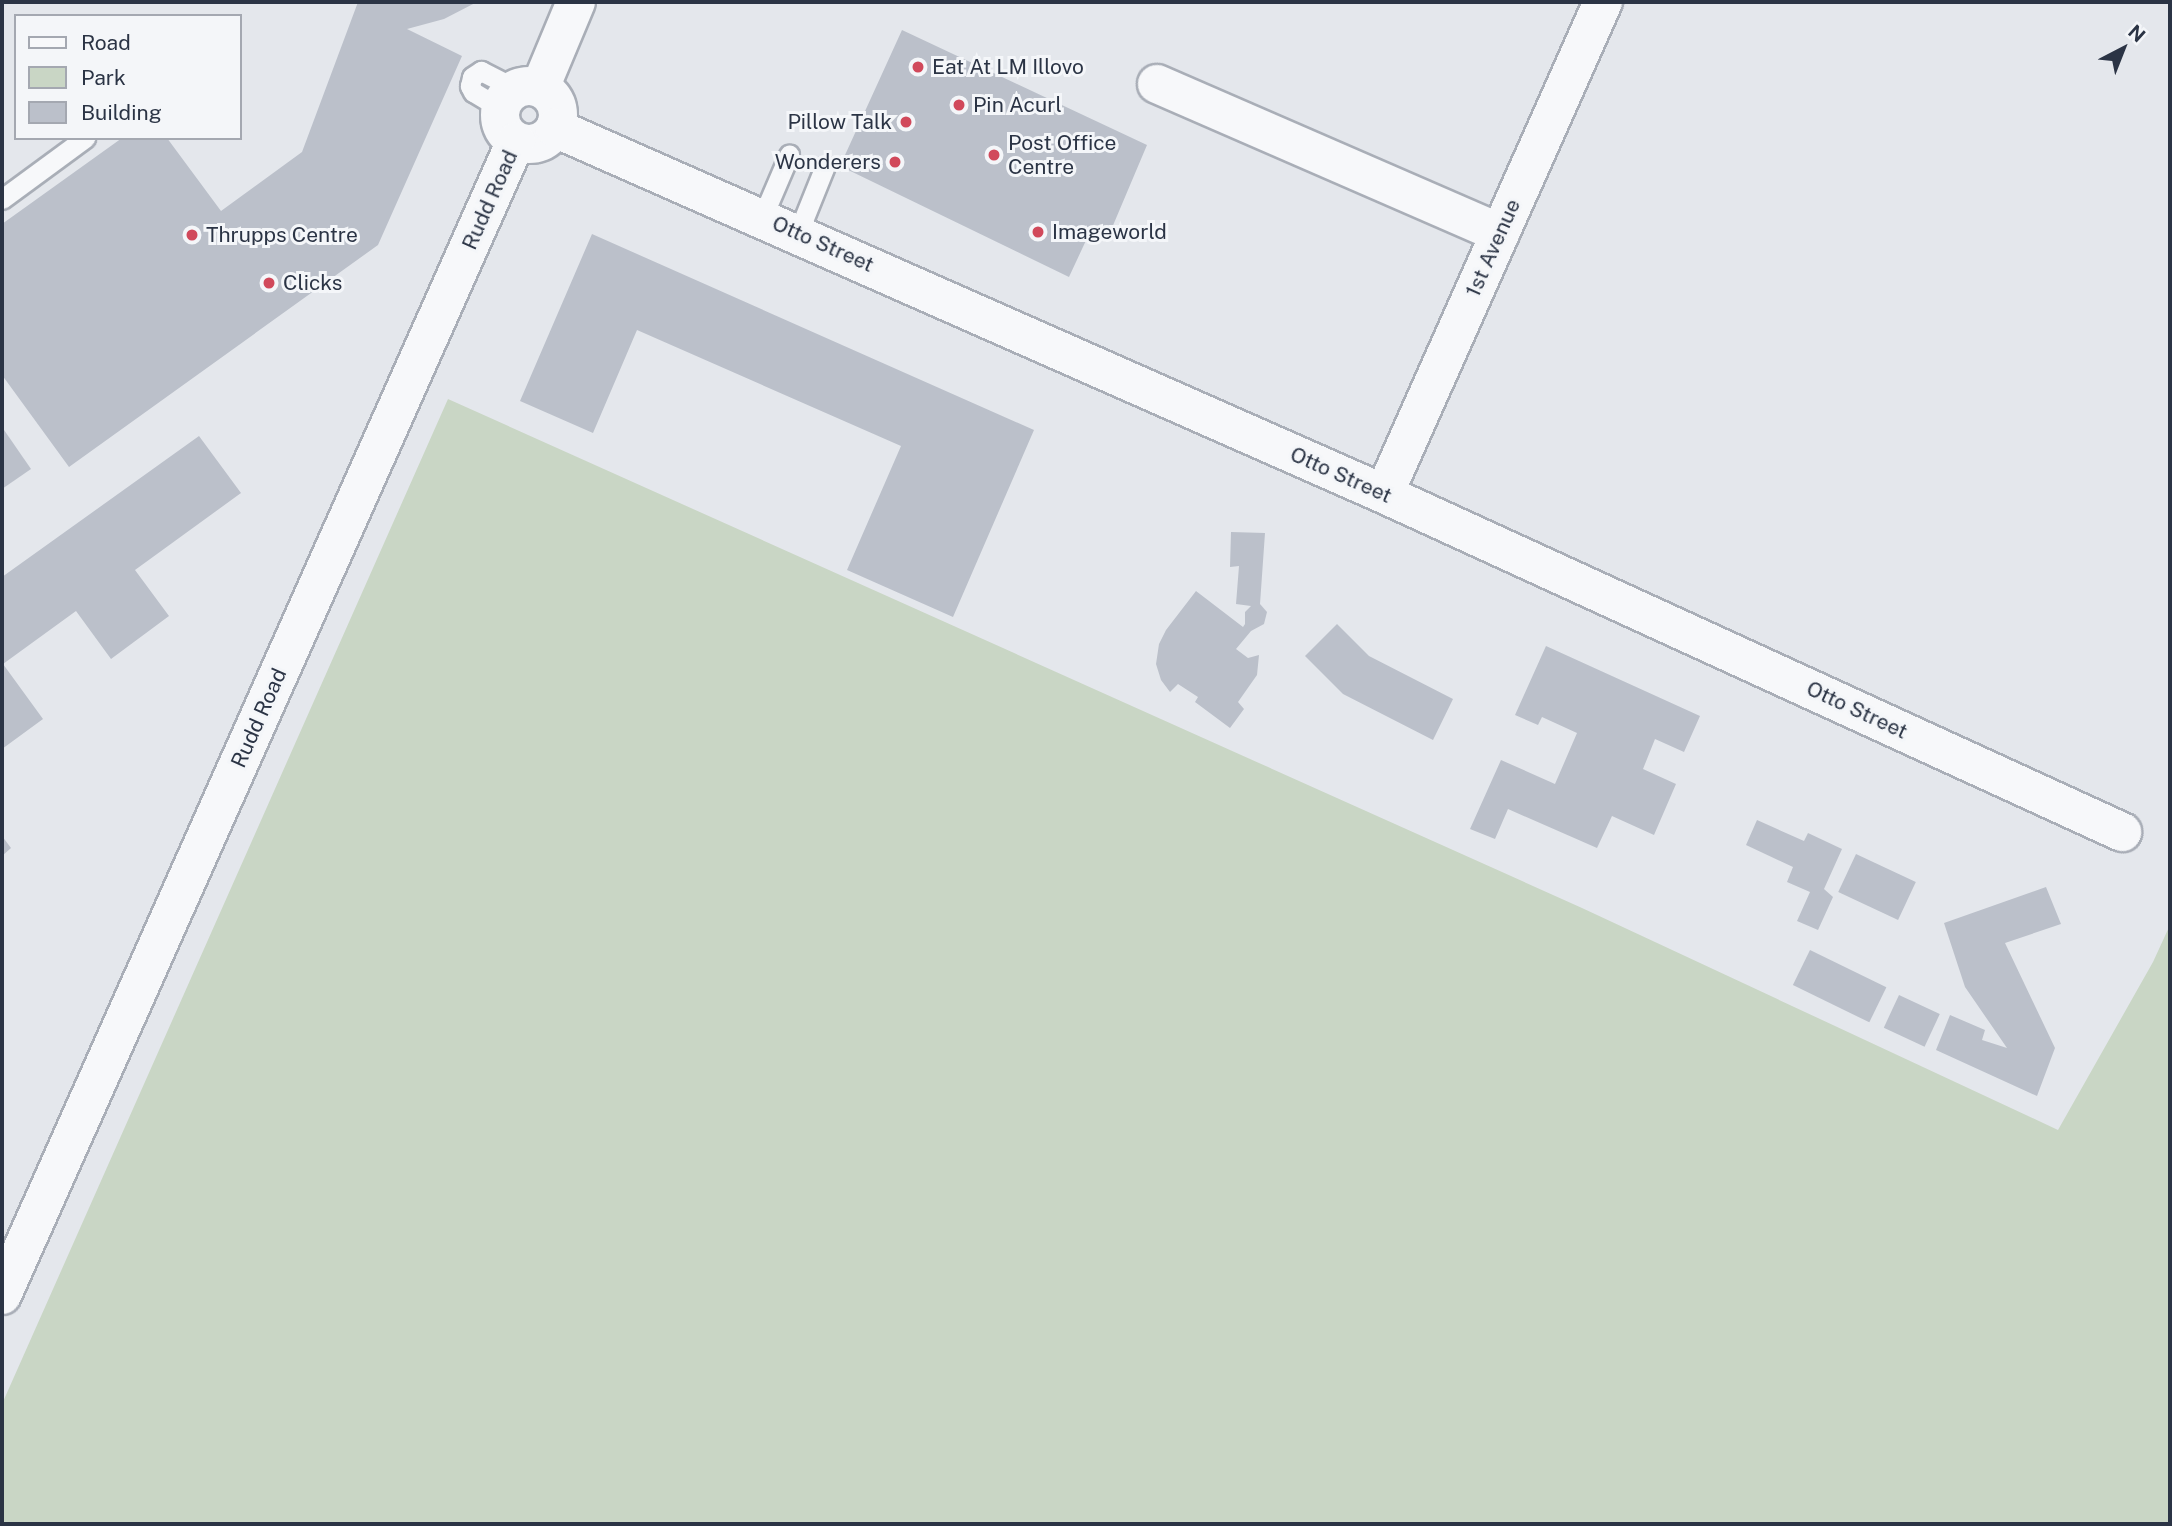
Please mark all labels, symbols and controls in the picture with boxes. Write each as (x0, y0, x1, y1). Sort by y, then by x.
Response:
legend (14, 14, 242, 140)
north arrow (2088, 14, 2158, 84)
text: N (2124, 20, 2150, 47)
text: Road (81, 30, 131, 55)
place label: Eat At LM Illovo (932, 54, 1084, 80)
marker: Eat At LM Illovo (910, 59, 926, 75)
text: Park (81, 65, 126, 90)
place label: Pin Acurl (973, 92, 1062, 118)
marker: Pin Acurl (951, 97, 967, 113)
text: Building (81, 100, 162, 125)
place label: Pillow Talk (787, 109, 892, 135)
marker: Pillow Talk (898, 114, 914, 130)
place label: Post Office Centre (1008, 130, 1116, 180)
street label: Rudd Road (457, 146, 523, 254)
marker: Post Office Centre (986, 147, 1002, 163)
place label: Wonderers (775, 149, 881, 175)
marker: Wonderers (887, 154, 903, 170)
street label: 1st Avenue (1460, 195, 1526, 301)
street label: Otto Street (768, 210, 878, 278)
place label: Imageworld (1052, 219, 1167, 245)
place label: Thrupps Centre (206, 222, 358, 248)
marker: Imageworld (1030, 224, 1046, 240)
marker: Thrupps Centre (184, 227, 200, 243)
place label: Clicks (283, 270, 342, 296)
marker: Clicks (261, 275, 277, 291)
street label: Otto Street (1286, 441, 1396, 509)
street label: Rudd Road (226, 664, 292, 772)
street label: Otto Street (1802, 676, 1912, 744)

